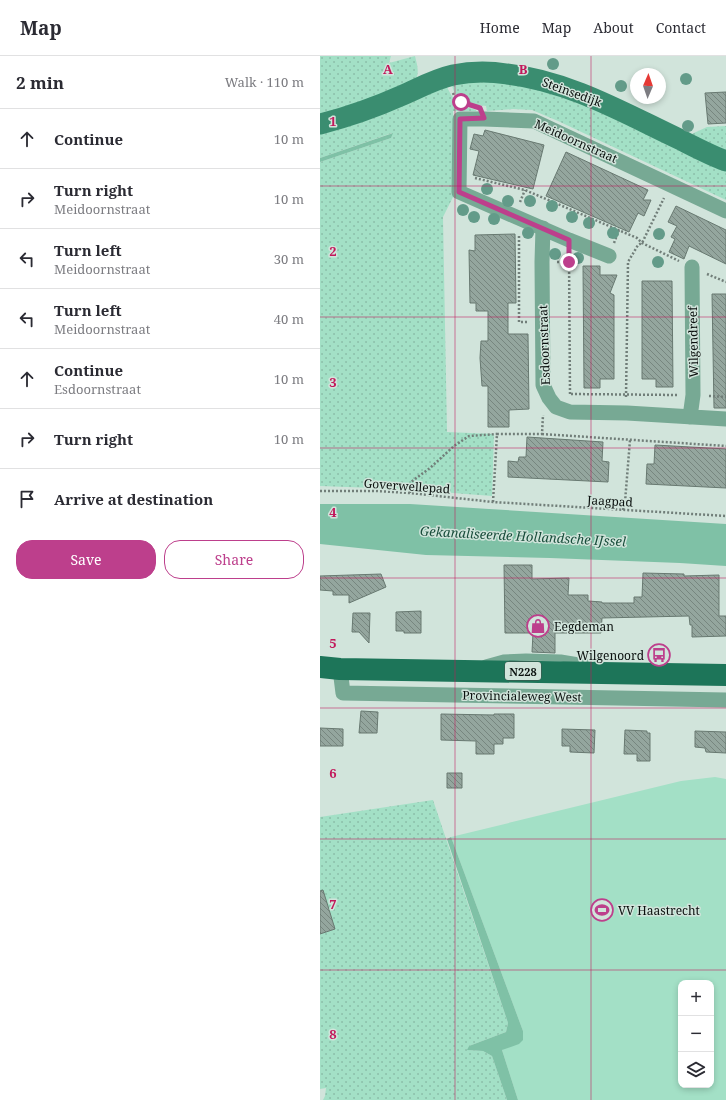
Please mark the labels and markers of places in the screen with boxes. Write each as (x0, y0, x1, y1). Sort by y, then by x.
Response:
shop icon: Eegdeman (525, 613, 551, 639)
place label: Eegdeman (554, 618, 614, 635)
bus stop icon: Wilgenoord (646, 642, 672, 668)
place label: Wilgenoord (576, 647, 645, 664)
sports icon: VV Haastrecht (589, 897, 615, 923)
place label: VV Haastrecht (618, 902, 700, 919)

